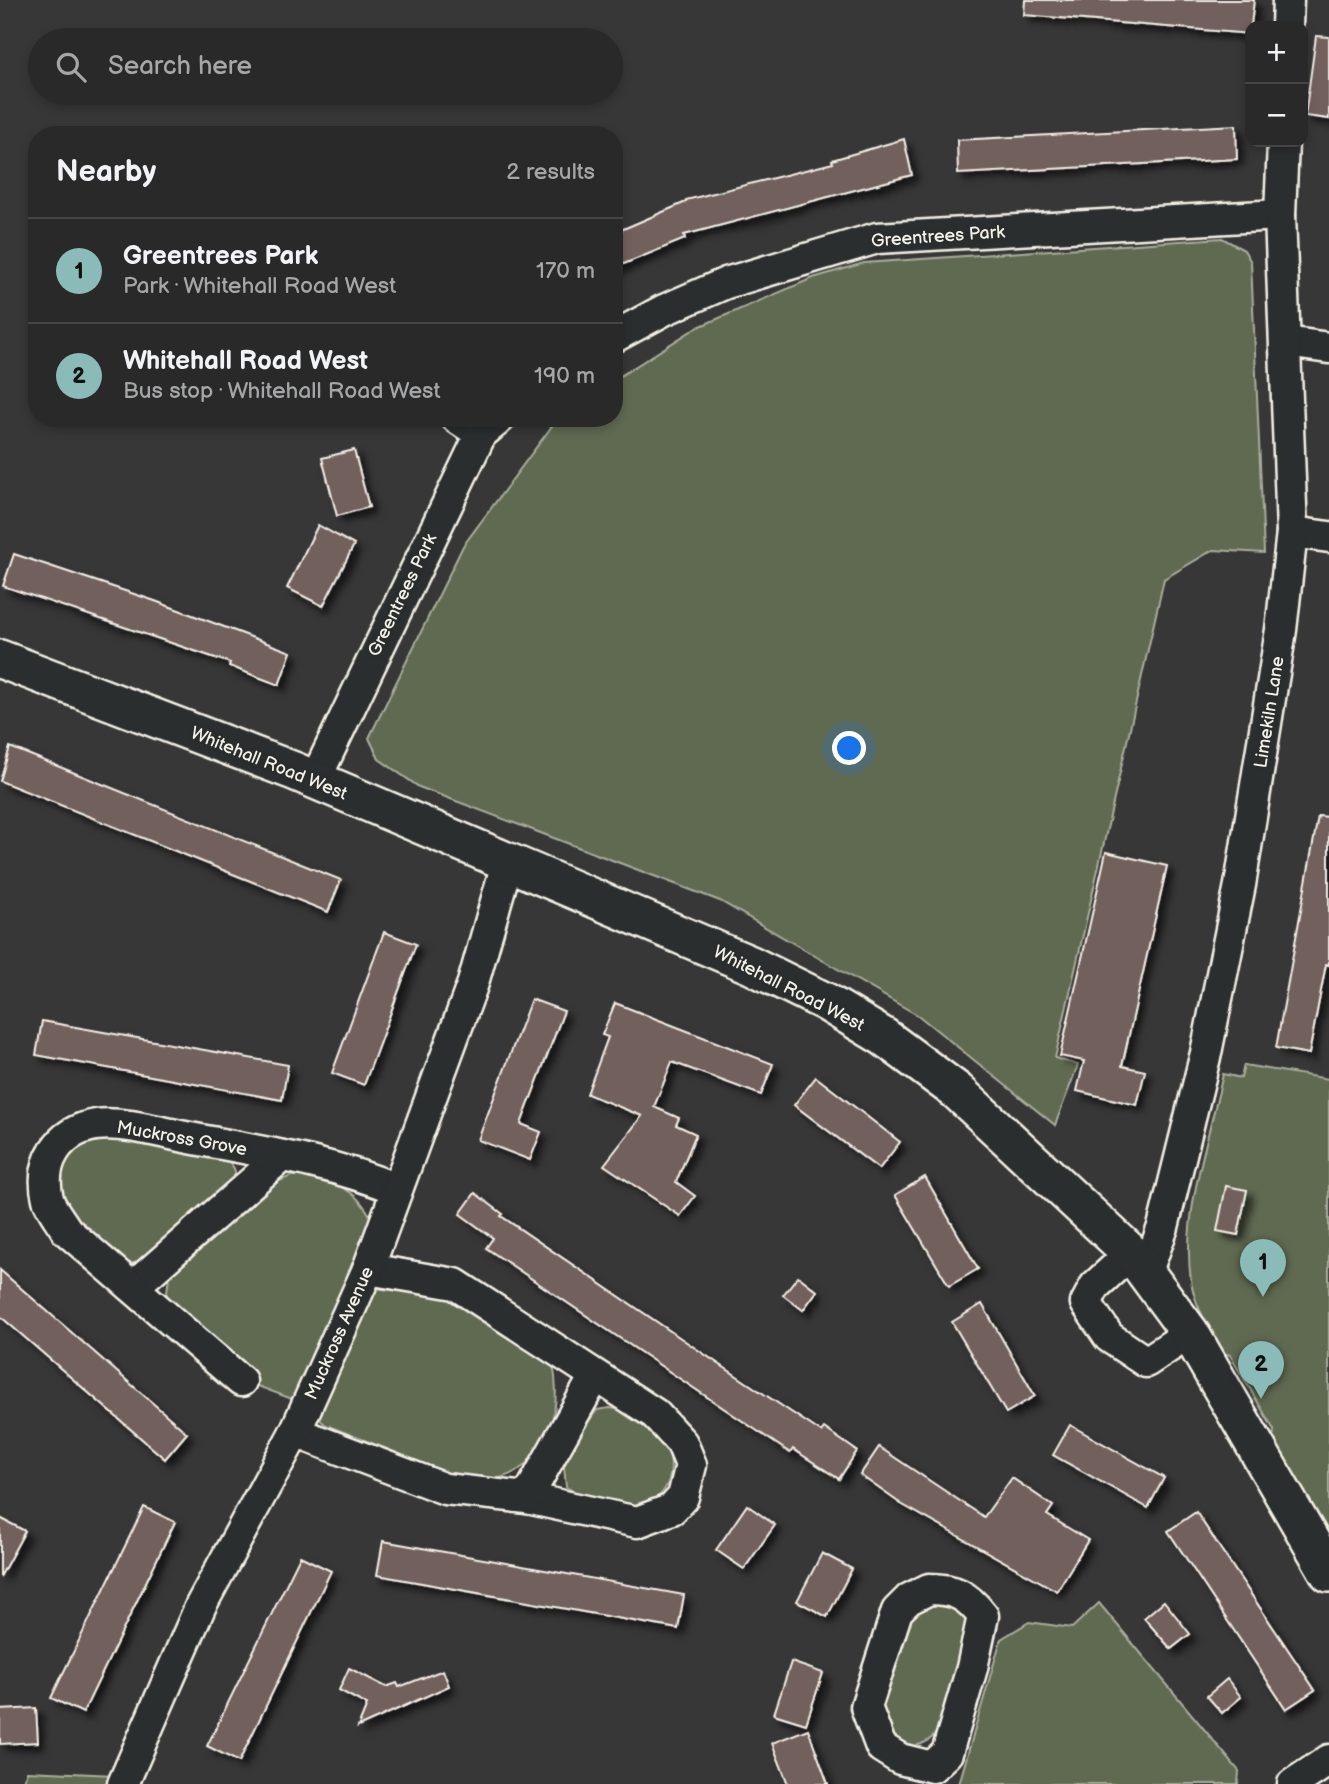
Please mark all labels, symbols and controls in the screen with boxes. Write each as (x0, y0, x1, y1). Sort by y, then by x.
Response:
map controls (1245, 21, 1308, 147)
button: + (1245, 21, 1308, 84)
search box (28, 28, 623, 105)
icon: search (52, 48, 90, 86)
text: Search here (108, 51, 252, 82)
button: − (1245, 84, 1308, 147)
text: Nearby (56, 154, 156, 190)
text: 2 results (506, 158, 595, 186)
street label: Greentrees Park (870, 221, 1006, 252)
text: Greentrees Park (123, 241, 318, 272)
text: 1 (74, 257, 84, 285)
text: 170 m (536, 257, 595, 285)
text: Park · Whitehall Road West (123, 272, 396, 300)
text: Whitehall Road West (123, 346, 368, 377)
text: 2 (72, 362, 86, 390)
text: 190 m (534, 362, 595, 390)
text: Bus stop · Whitehall Road West (123, 377, 440, 405)
street label: Greentrees Park (364, 530, 441, 660)
street label: Limekiln Lane (1250, 654, 1289, 770)
street label: Whitehall Road West (188, 722, 350, 805)
your location (832, 731, 866, 765)
street label: Whitehall Road West (710, 941, 868, 1036)
street label: Muckross Grove (115, 1117, 249, 1160)
pin: 1 (1240, 1239, 1286, 1297)
street label: Muckross Avenue (301, 1263, 378, 1403)
pin: 2 (1238, 1341, 1284, 1399)

